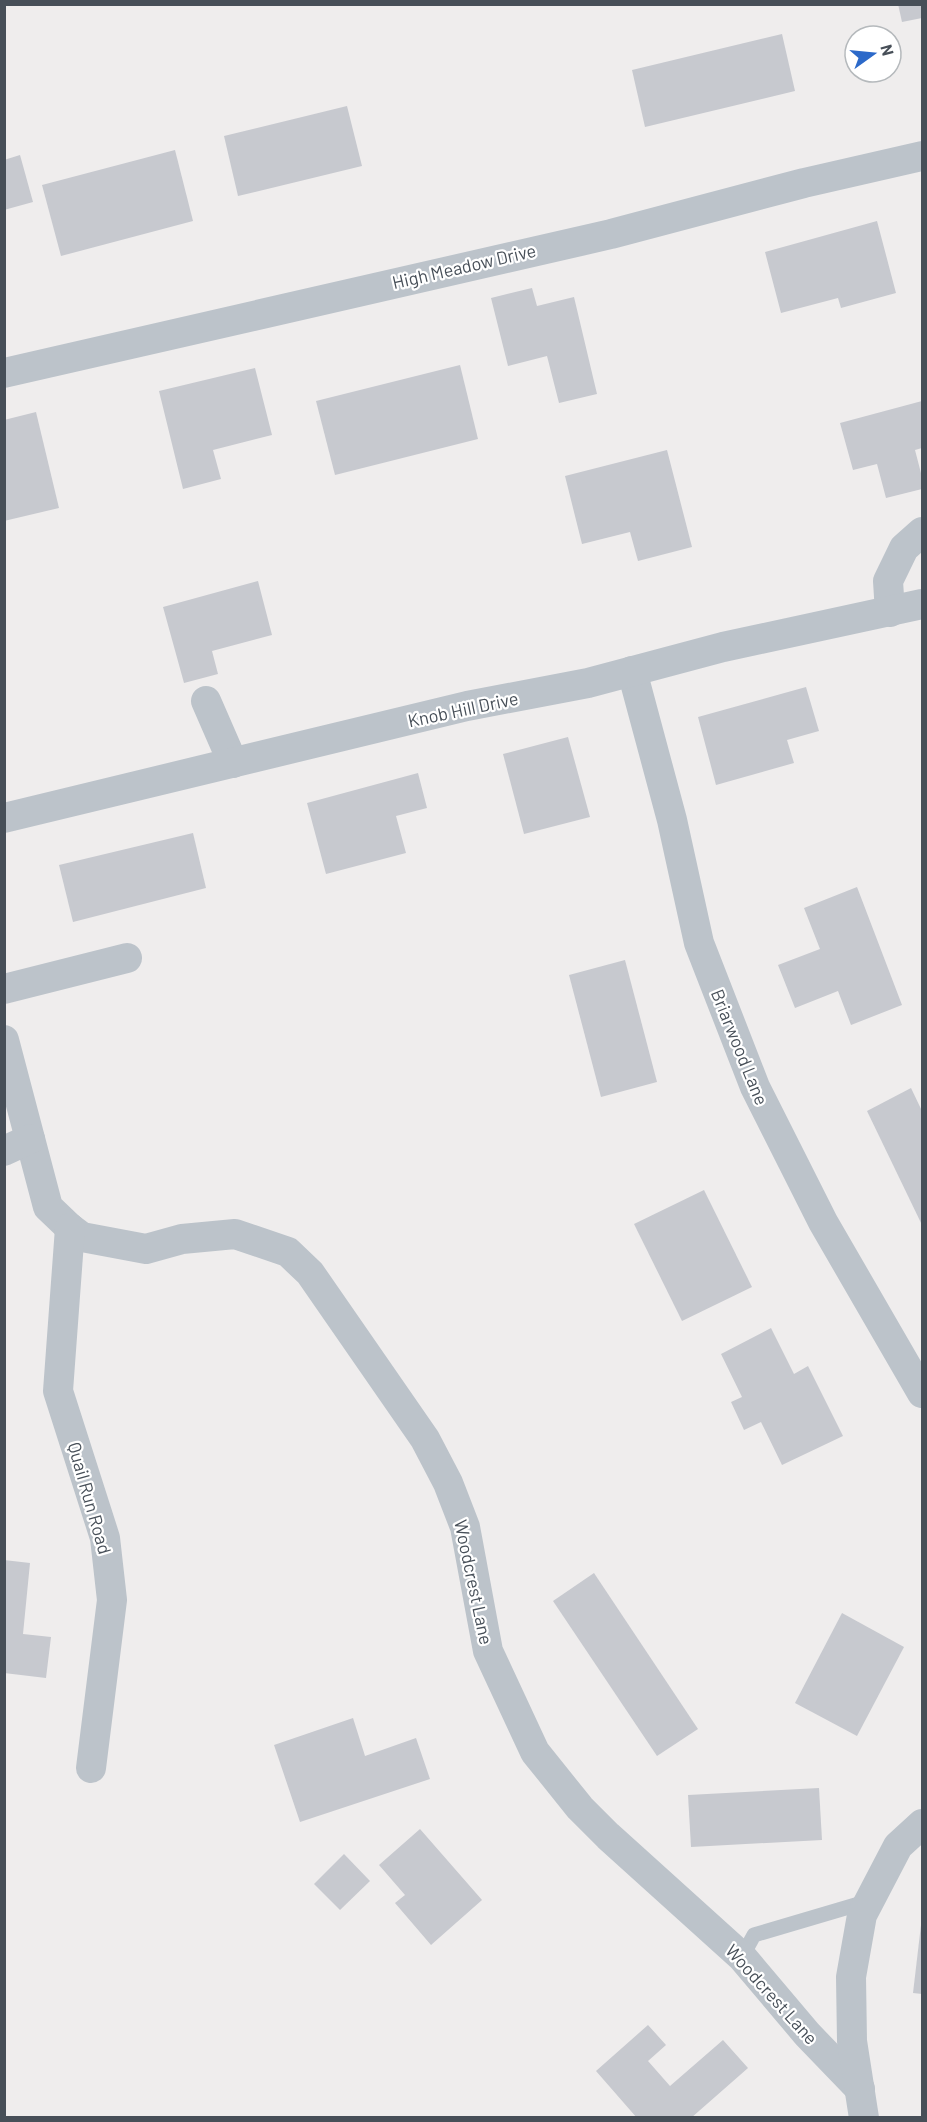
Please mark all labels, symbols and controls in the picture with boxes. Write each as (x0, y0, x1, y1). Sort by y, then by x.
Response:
north arrow (843, 24, 903, 84)
text: N (877, 42, 899, 58)
street label: High Meadow Drive (390, 239, 538, 293)
street label: Knob Hill Drive (406, 687, 520, 731)
street label: Briarwood Lane (707, 986, 773, 1108)
street label: Quail Run Road (64, 1440, 116, 1556)
street label: Woodcrest Lane (450, 1518, 498, 1646)
street label: Woodcrest Lane (721, 1939, 823, 2049)

